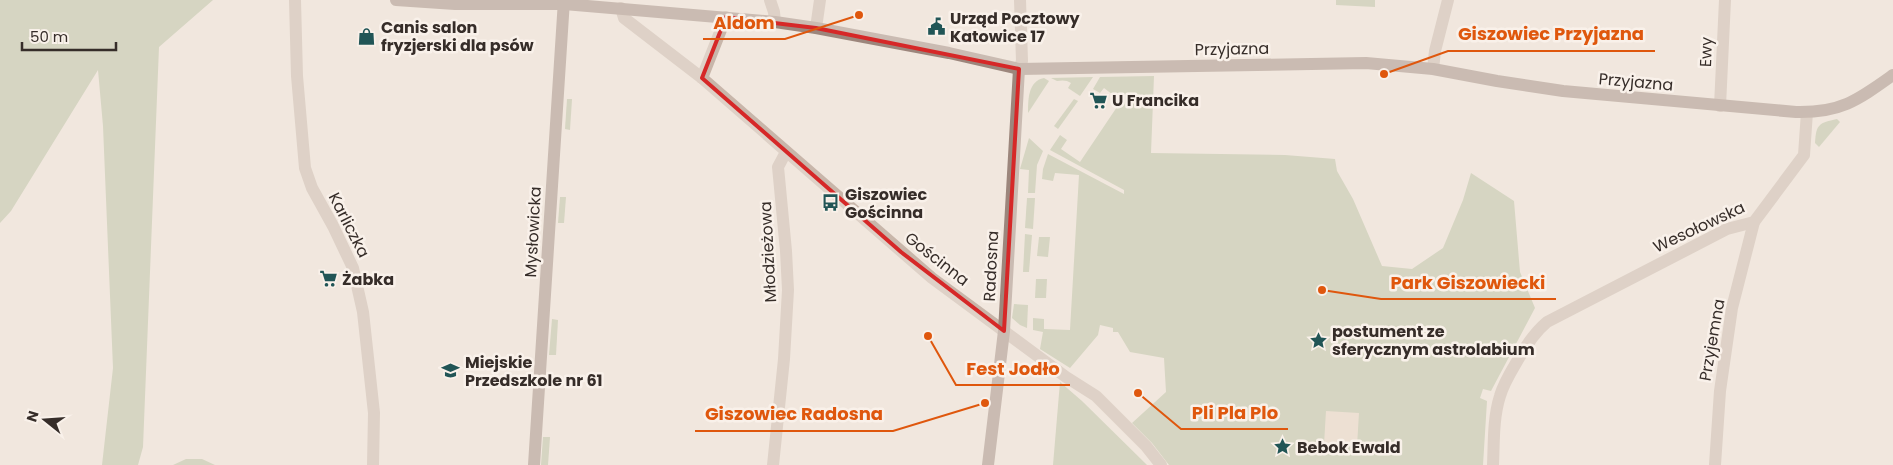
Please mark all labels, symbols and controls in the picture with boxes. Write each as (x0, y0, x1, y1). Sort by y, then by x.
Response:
callout: Aldom (703, 6, 785, 39)
place label: Urząd Pocztowy Katowice 17 (950, 7, 1081, 48)
text: Aldom (713, 10, 775, 35)
place label: Canis salon fryzjerski dla psów (381, 16, 534, 57)
public building icon: Urząd Pocztowy Katowice 17 (926, 17, 946, 37)
callout: Giszowiec Przyjazna (1448, 18, 1655, 51)
scale bar (22, 20, 116, 52)
text: Giszowiec Przyjazna (1458, 21, 1644, 46)
text: 50 m (30, 26, 68, 47)
shop icon: Canis salon fryzjerski dla psów (357, 26, 377, 46)
street label: Ewy (1694, 36, 1718, 68)
street label: Przyjazna (1194, 37, 1270, 61)
street label: Przyjazna (1598, 67, 1674, 97)
place label: U Francika (1112, 89, 1199, 112)
supermarket icon: U Francika (1088, 90, 1108, 110)
place label: Giszowiec Gościnna (845, 183, 927, 224)
street label: Mysłowicka (519, 186, 547, 278)
street label: Karliczka (323, 188, 375, 262)
bus stop icon: Giszowiec Gościnna (821, 193, 841, 213)
street label: Wesołowska (1649, 196, 1749, 258)
street label: Młodzieżowa (754, 201, 782, 303)
street label: Gościnna (900, 227, 974, 291)
street label: Radosna (978, 230, 1004, 302)
callout: Park Giszowiecki (1381, 266, 1556, 299)
place label: Żabka (342, 268, 394, 291)
supermarket icon: Żabka (318, 269, 338, 289)
text: Park Giszowiecki (1391, 270, 1545, 295)
street label: Przyjemna (1693, 297, 1731, 383)
place label: postument ze sferycznym astrolabium (1332, 320, 1535, 361)
place icon: postument ze sferycznym astrolabium (1308, 330, 1328, 350)
place label: Miejskie Przedszkole nr 61 (465, 351, 603, 392)
callout: Fest Jodło (956, 352, 1070, 385)
text: Fest Jodło (966, 356, 1060, 381)
school or university icon: Miejskie Przedszkole nr 61 (441, 361, 461, 381)
north arrow (20, 395, 70, 445)
callout: Pli Pla Plo (1181, 396, 1288, 429)
callout: Giszowiec Radosna (695, 398, 893, 431)
text: Pli Pla Plo (1192, 400, 1278, 425)
text: Giszowiec Radosna (705, 401, 883, 426)
text: N (21, 408, 44, 424)
place label: Bebok Ewald (1297, 436, 1401, 459)
place icon: Bebok Ewald (1273, 437, 1293, 457)

